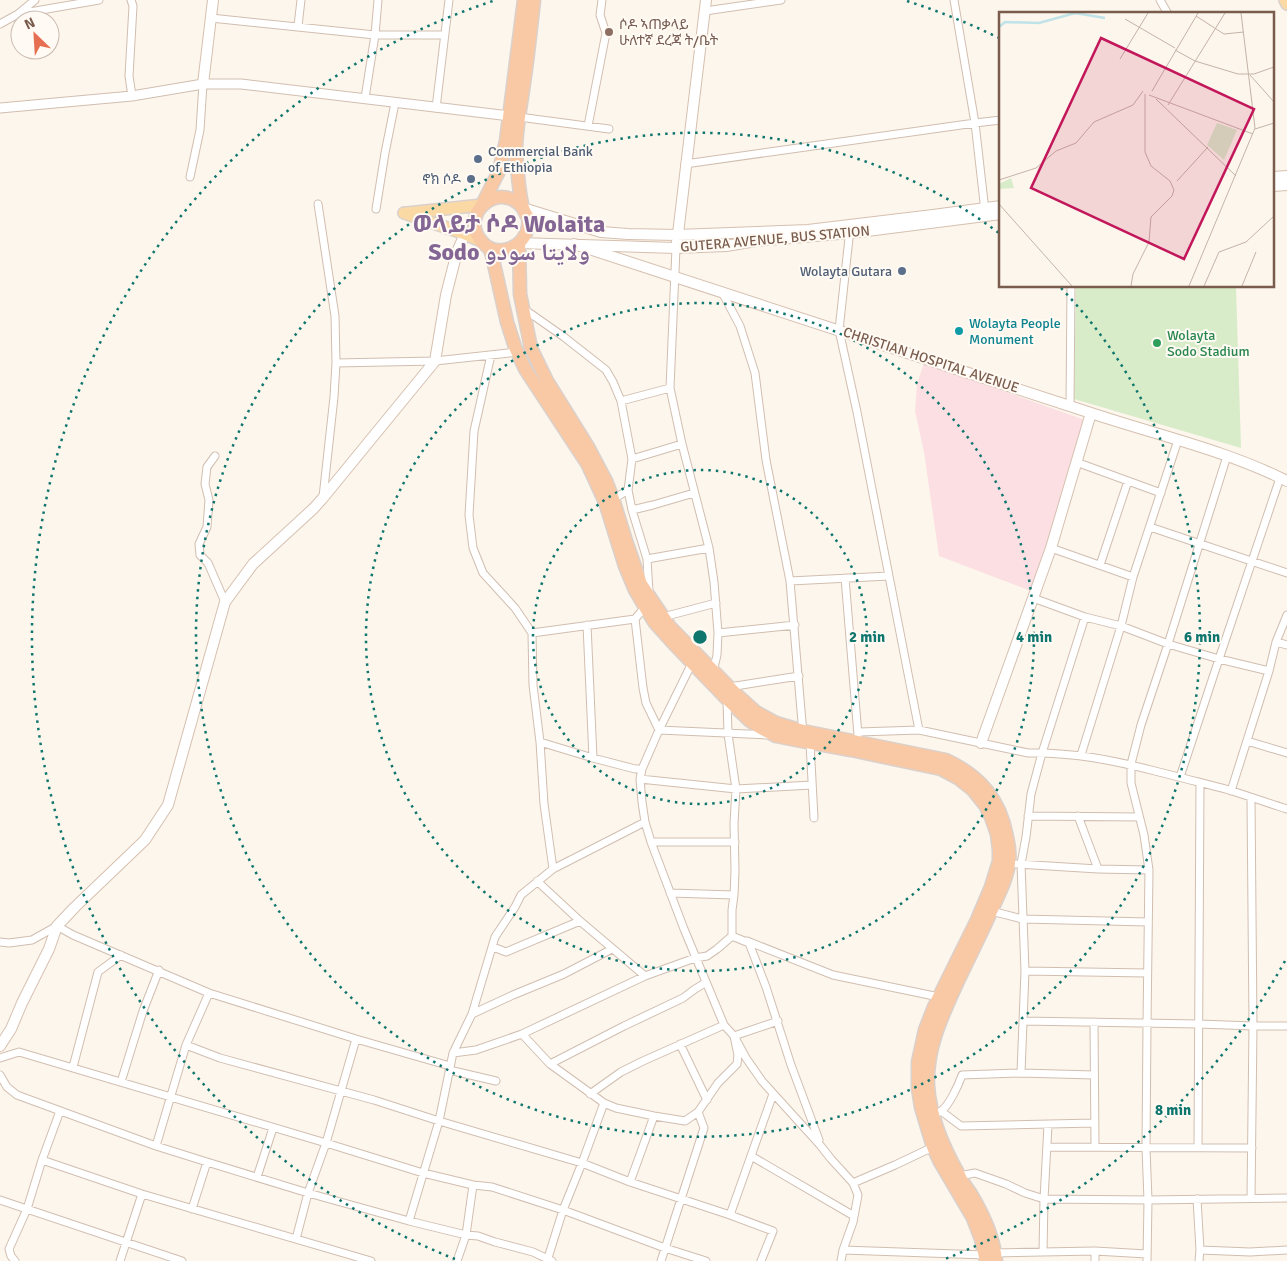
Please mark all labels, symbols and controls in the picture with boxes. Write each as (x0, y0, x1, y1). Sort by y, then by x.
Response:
north arrow (10, 10, 60, 60)
inset map (999, 12, 1274, 288)
text: N (22, 14, 38, 33)
place label: ሶዶ ኣጠቃላይ ሁለተኛ ደረጃ ት/ቤት (619, 16, 719, 49)
marker: ሶዶ ኣጠቃላይ ሁለተኛ ደረጃ ት/ቤት (603, 26, 615, 38)
place label: Commercial Bank of Ethiopia (488, 143, 593, 176)
marker: Commercial Bank of Ethiopia (472, 153, 484, 165)
place label: ኖክ ሶዶ (422, 171, 461, 188)
marker: ኖክ ሶዶ (465, 173, 477, 185)
district label: ወላይታ ሶዶ Wolaita Sodo ولايتا سودو (413, 209, 605, 267)
street label: GUTERA AVENUE, BUS STATION (679, 222, 871, 256)
place label: Wolayta Gutara (800, 263, 892, 280)
marker: Wolayta Gutara (896, 265, 908, 277)
place label: Wolayta People Monument (969, 315, 1061, 348)
street label: CHRISTIAN HOSPITAL AVENUE (841, 324, 1021, 397)
marker: Wolayta People Monument (953, 325, 965, 337)
place label: Wolayta Sodo Stadium (1167, 327, 1250, 360)
marker: Wolayta Sodo Stadium (1151, 337, 1163, 349)
centre of rings (691, 628, 709, 646)
text: 2 min (849, 628, 885, 646)
text: 4 min (1016, 628, 1052, 646)
text: 6 min (1184, 628, 1220, 646)
text: 8 min (1155, 1101, 1191, 1119)

